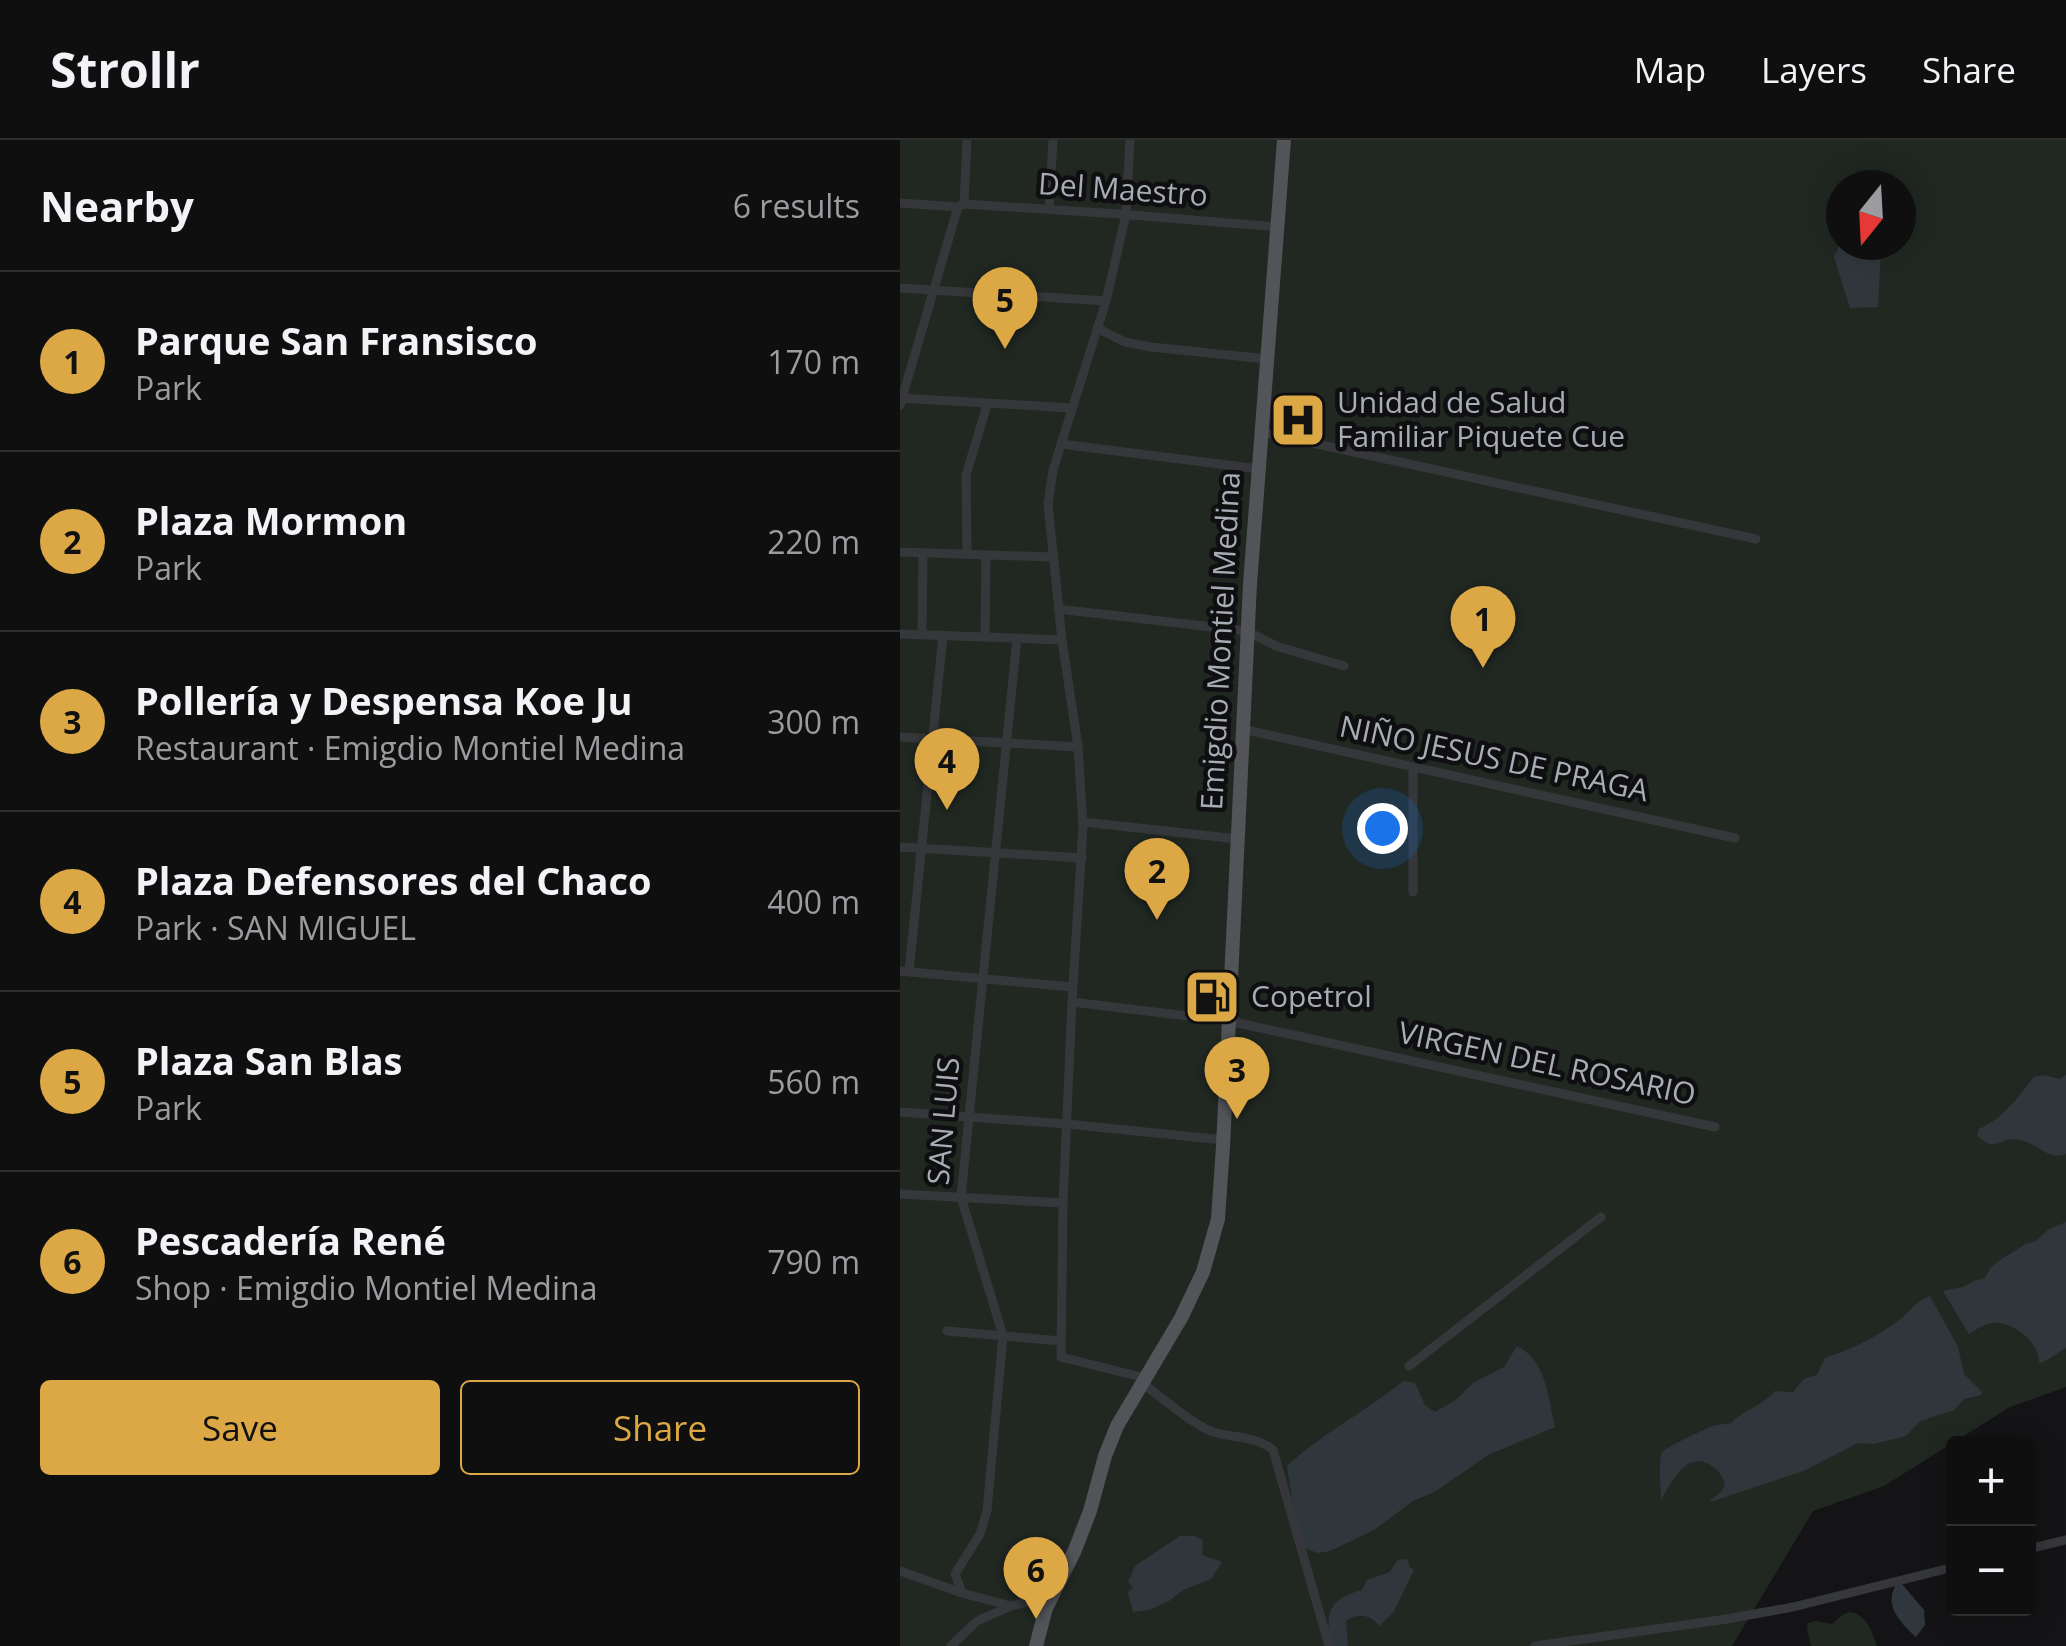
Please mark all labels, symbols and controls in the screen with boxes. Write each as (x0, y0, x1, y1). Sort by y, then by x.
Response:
text: Strollr (50, 37, 200, 102)
text: Map (1634, 46, 1706, 93)
text: Layers (1761, 46, 1867, 93)
text: Share (1922, 46, 2016, 93)
street label: Del Maestro (1037, 162, 1209, 215)
north arrow (1826, 170, 1916, 260)
text: Nearby (40, 177, 194, 234)
text: 6 results (733, 184, 860, 227)
pin: 5 (972, 266, 1038, 349)
text: Parque San Fransisco (135, 314, 538, 366)
text: 1 (63, 340, 82, 383)
text: 170 m (767, 340, 860, 383)
text: Park (135, 366, 202, 409)
place label: Unidad de Salud Familiar Piquete Cue (1337, 381, 1625, 456)
hospital icon: Unidad de Salud Familiar Piquete Cue (1268, 390, 1328, 450)
street label: Emigdio Montiel Medina (1190, 471, 1249, 811)
text: Plaza Mormon (135, 494, 407, 546)
text: 2 (63, 520, 82, 563)
text: 220 m (767, 520, 860, 563)
text: Park (135, 546, 202, 589)
pin: 1 (1450, 586, 1516, 668)
text: Pollería y Despensa Koe Ju (135, 674, 633, 726)
text: 3 (63, 700, 82, 743)
text: 300 m (767, 700, 860, 743)
street label: NIÑO JESUS DE PRAGA (1336, 705, 1652, 810)
text: Restaurant · Emigdio Montiel Medina (135, 726, 685, 769)
pin: 4 (915, 728, 980, 810)
your location (1357, 803, 1408, 854)
pin: 2 (1124, 838, 1190, 920)
text: Plaza Defensores del Chaco (135, 854, 652, 906)
text: 4 (63, 880, 82, 923)
text: 400 m (767, 880, 860, 923)
text: Park · SAN MIGUEL (135, 906, 416, 949)
fuel station icon: Copetrol (1182, 967, 1242, 1027)
place label: Copetrol (1251, 975, 1372, 1016)
street label: VIRGEN DEL ROSARIO (1395, 1011, 1700, 1114)
text: Plaza San Blas (135, 1034, 402, 1086)
pin: 3 (1204, 1036, 1270, 1119)
street label: SAN LUIS (916, 1055, 969, 1186)
text: 5 (63, 1060, 82, 1103)
text: 560 m (767, 1060, 860, 1103)
text: Park (135, 1086, 202, 1129)
text: Pescadería René (135, 1214, 446, 1266)
text: 6 (63, 1240, 82, 1283)
text: 790 m (767, 1240, 860, 1283)
text: Shop · Emigdio Montiel Medina (135, 1266, 597, 1309)
button: Save (40, 1380, 440, 1475)
button: Share (460, 1380, 860, 1475)
map controls (1946, 1436, 2036, 1616)
button: + (1946, 1436, 2036, 1526)
button: − (1946, 1526, 2036, 1616)
pin: 6 (1004, 1536, 1068, 1619)

